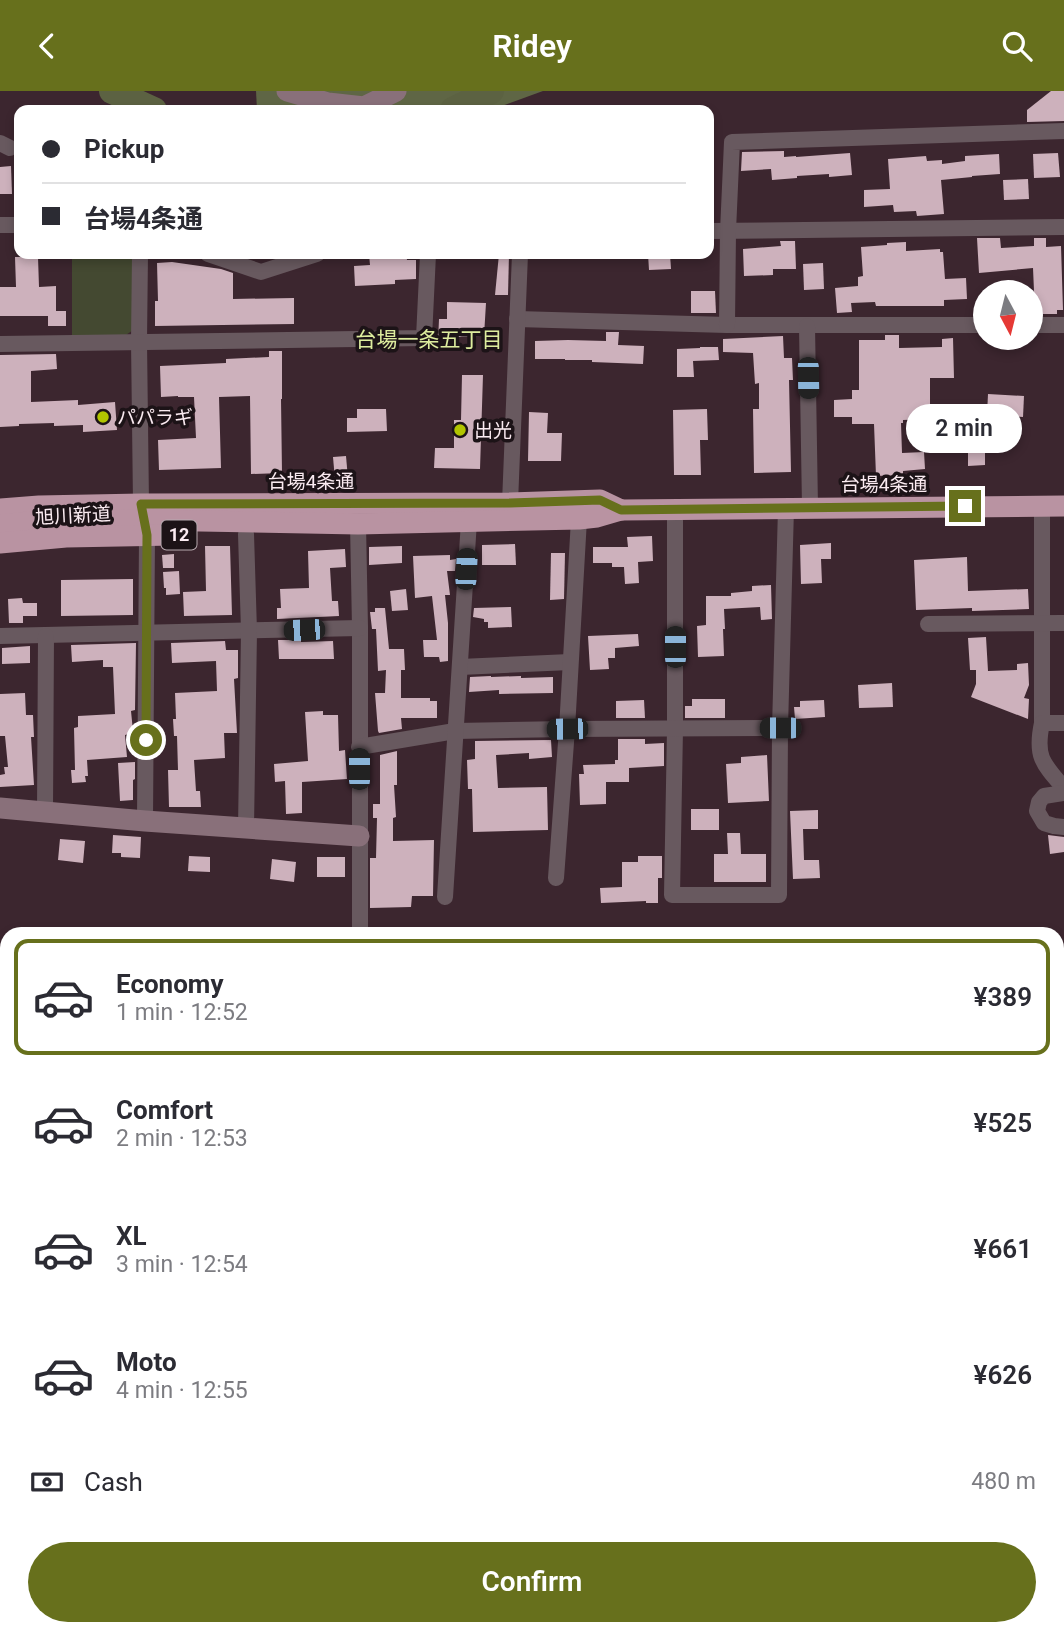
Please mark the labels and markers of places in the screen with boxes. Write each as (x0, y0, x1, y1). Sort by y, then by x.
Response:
place label: パパラギ (117, 406, 193, 429)
marker: パパラギ (95, 409, 111, 425)
place label: 出光 (474, 419, 512, 442)
marker: 出光 (452, 422, 468, 438)

